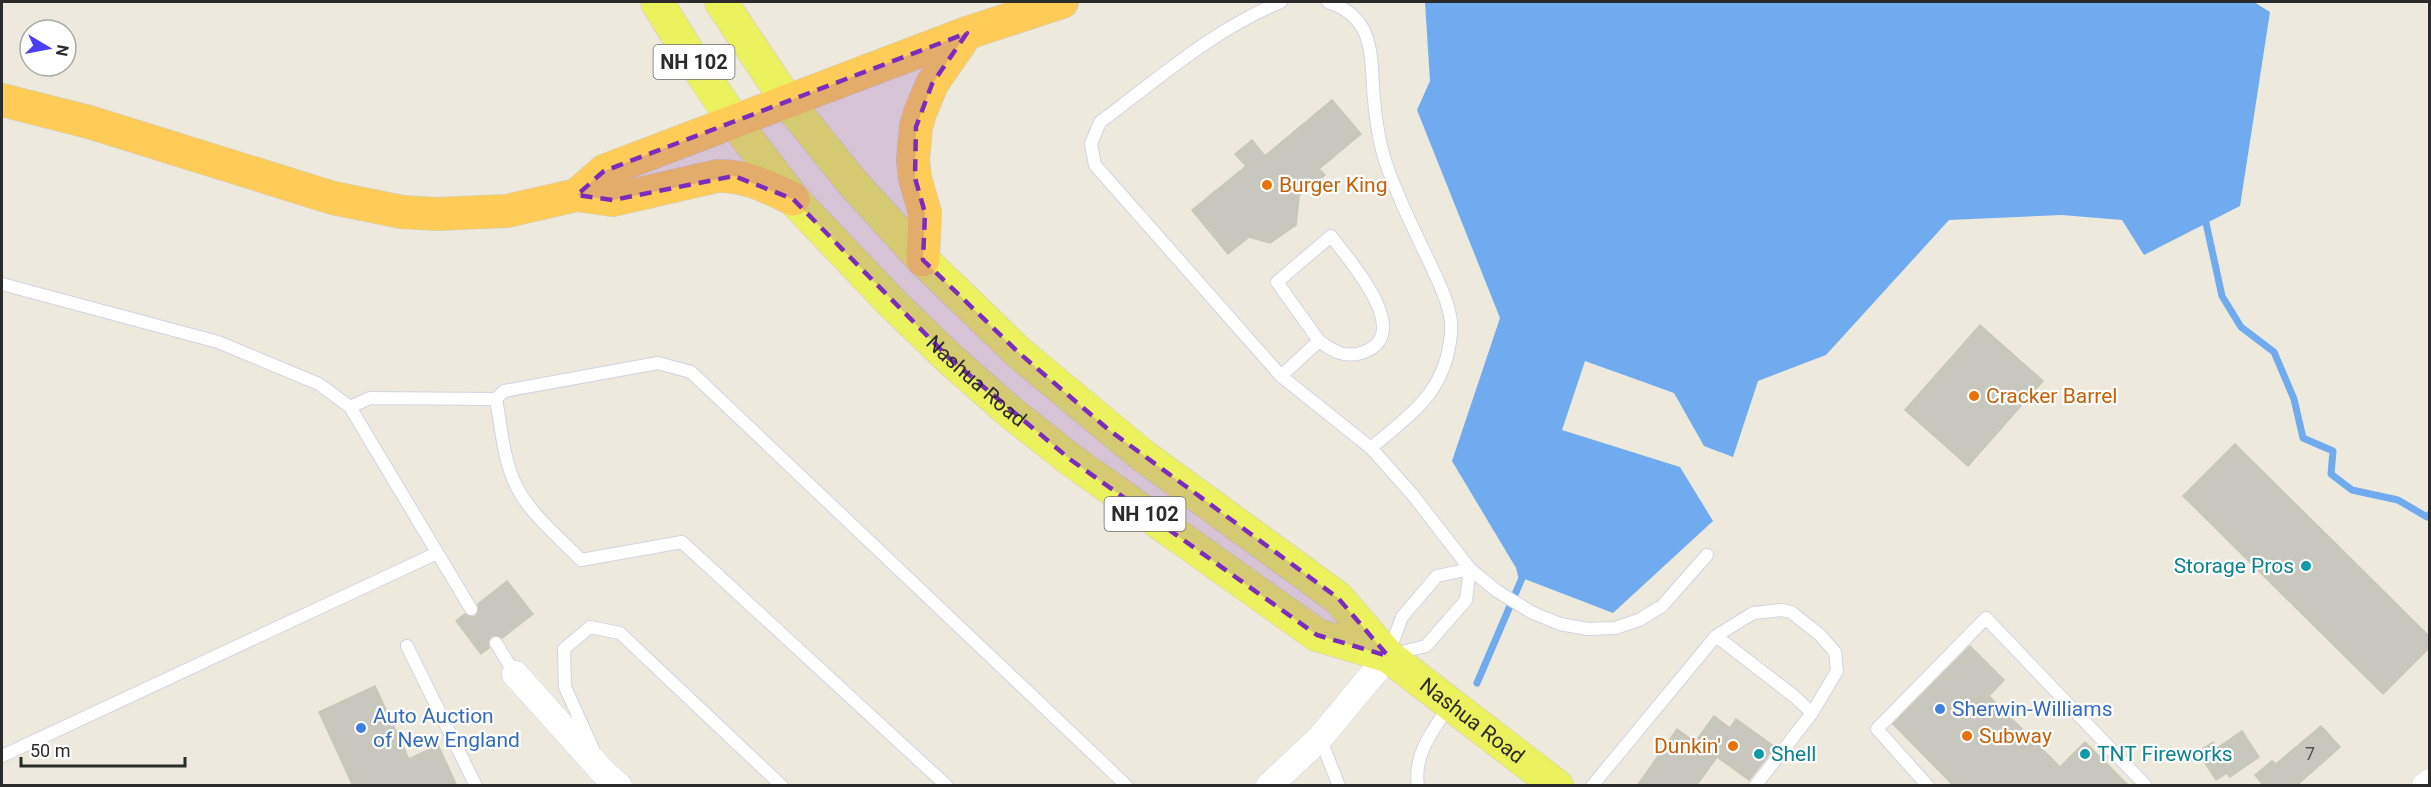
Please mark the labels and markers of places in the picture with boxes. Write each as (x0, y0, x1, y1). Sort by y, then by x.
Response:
place label: Burger King (1279, 173, 1388, 197)
marker: Burger King (1260, 178, 1274, 192)
place label: Cracker Barrel (1986, 384, 2117, 408)
marker: Cracker Barrel (1967, 389, 1981, 403)
place label: Storage Pros (2174, 554, 2294, 578)
marker: Storage Pros (2299, 559, 2313, 573)
place label: Sherwin-Williams (1952, 697, 2112, 721)
marker: Sherwin-Williams (1933, 702, 1947, 716)
place label: Auto Auction of New England (373, 704, 520, 752)
marker: Auto Auction of New England (354, 721, 368, 735)
place label: Subway (1979, 724, 2052, 748)
marker: Subway (1960, 729, 1974, 743)
place label: Dunkin' (1654, 734, 1721, 758)
marker: Dunkin' (1726, 739, 1740, 753)
place label: Shell (1771, 742, 1816, 766)
place label: TNT Fireworks (2097, 742, 2233, 766)
marker: Shell (1752, 747, 1766, 761)
marker: TNT Fireworks (2078, 747, 2092, 761)

